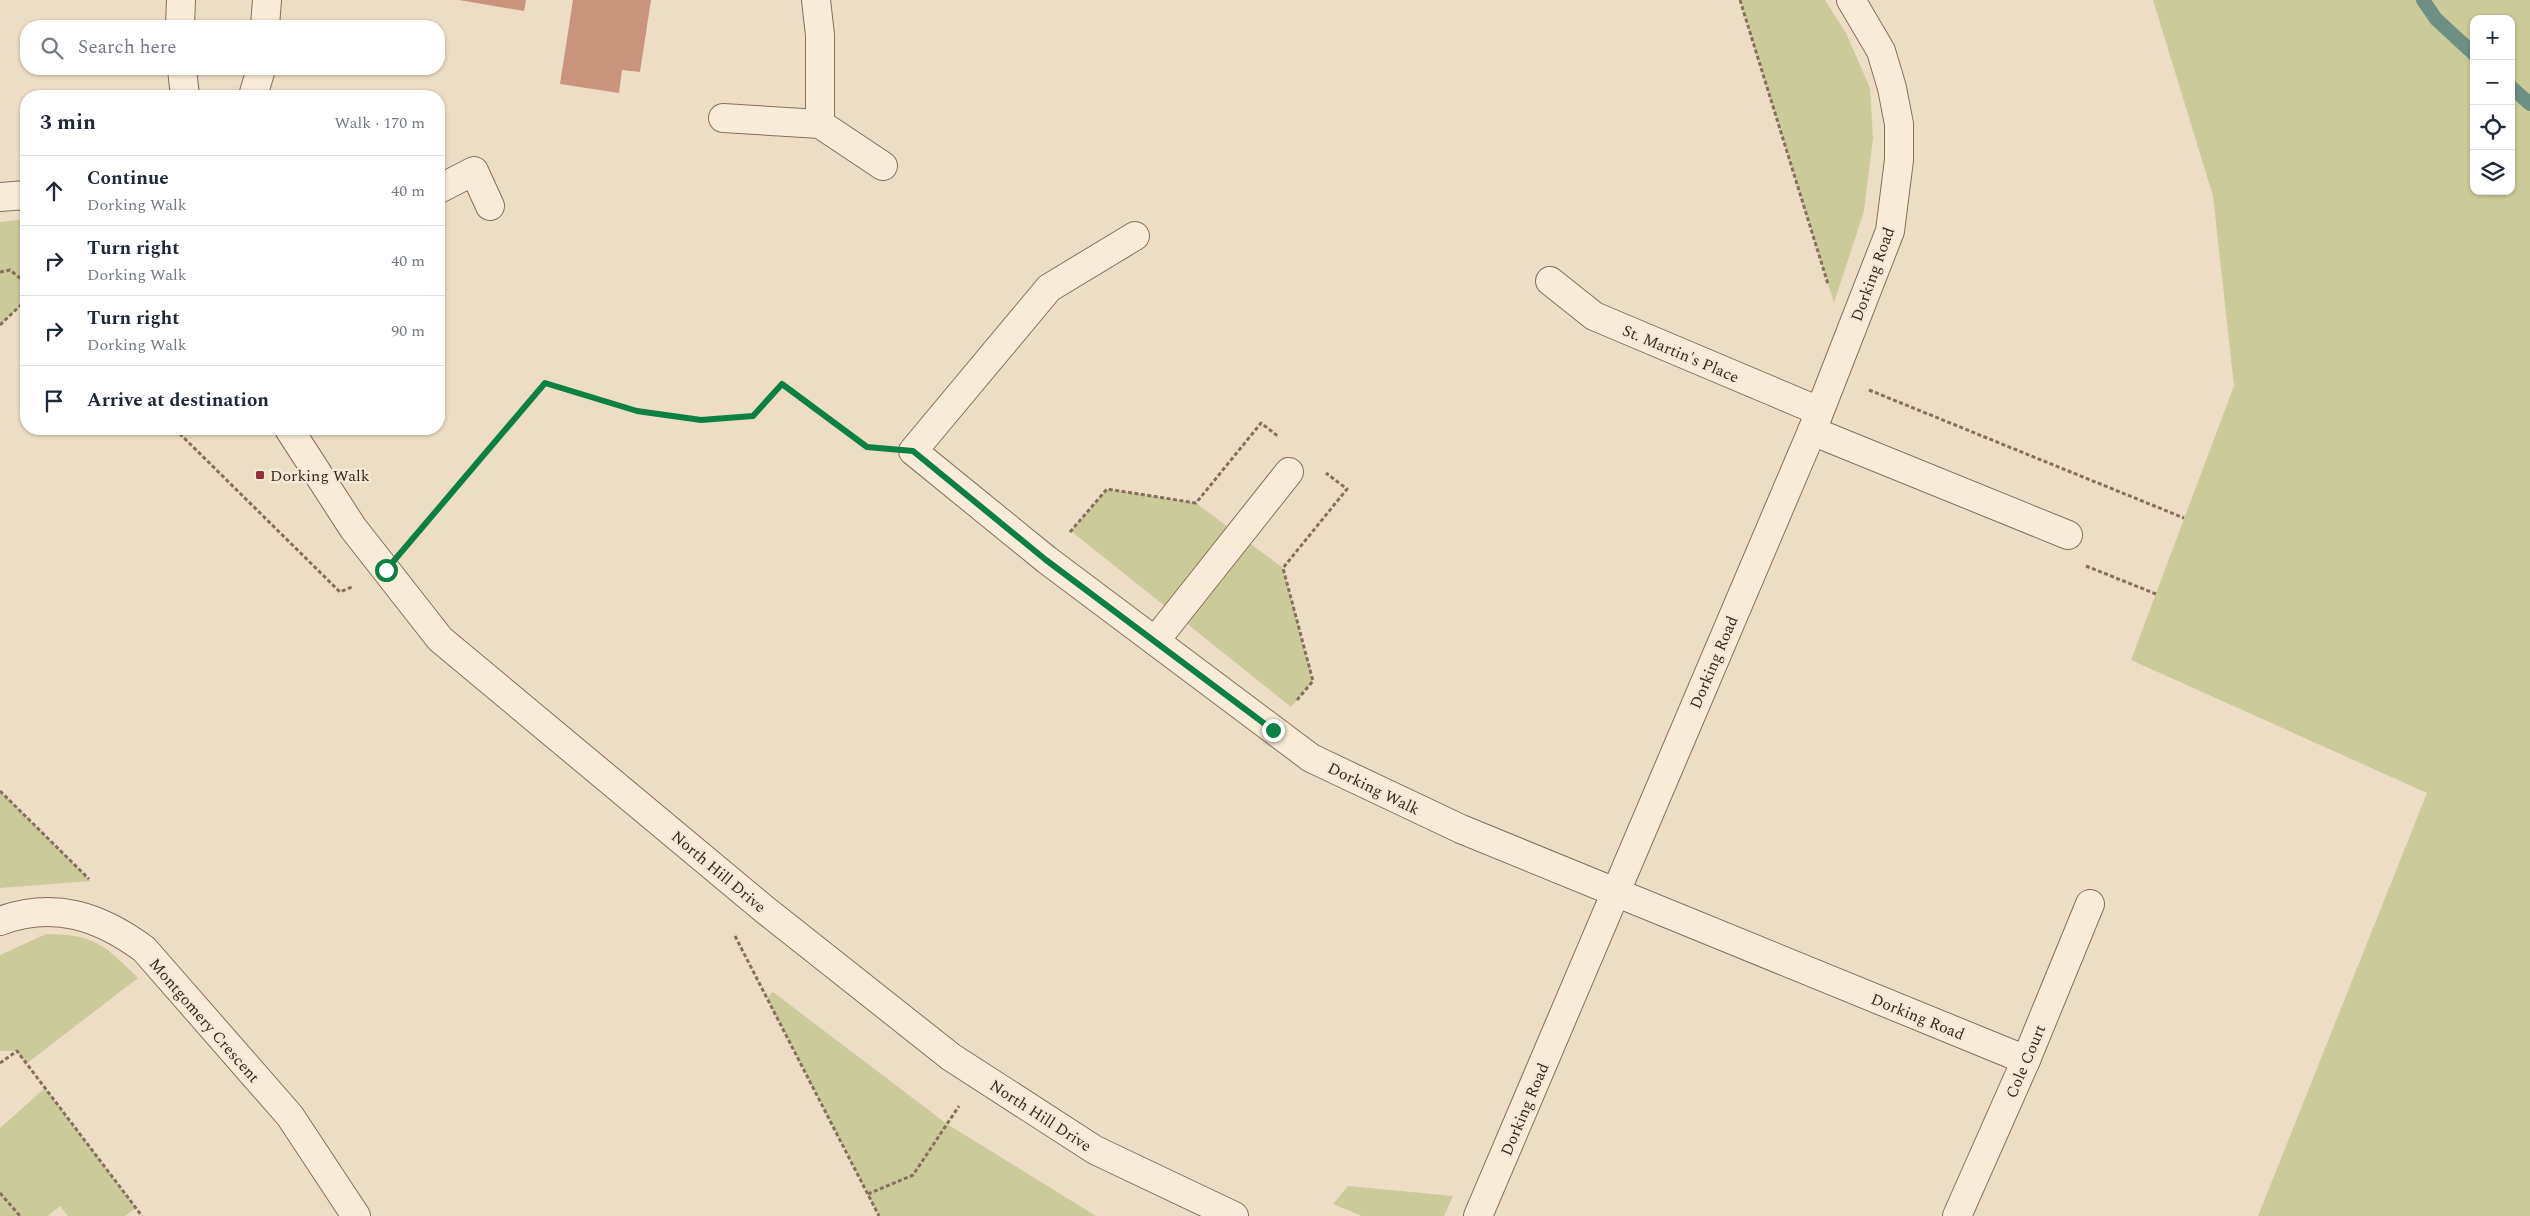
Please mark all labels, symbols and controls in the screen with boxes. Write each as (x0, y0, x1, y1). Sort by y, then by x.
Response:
map controls (2470, 15, 2515, 195)
button: + (2470, 15, 2515, 60)
search box (20, 20, 445, 75)
text: Search here (78, 33, 177, 62)
icon: search (38, 34, 66, 62)
button: − (2470, 60, 2515, 105)
button: locate (2470, 105, 2515, 150)
text: 3 min (40, 107, 96, 139)
text: Walk · 170 m (334, 111, 425, 135)
button: layers (2470, 150, 2515, 195)
text: Continue (87, 164, 169, 193)
icon: ahead (40, 177, 68, 205)
text: 40 m (391, 179, 425, 203)
text: Dorking Walk (87, 193, 187, 217)
street label: Dorking Road (1845, 224, 1901, 325)
text: Turn right (87, 234, 180, 263)
icon: right (40, 247, 68, 275)
text: 40 m (391, 249, 425, 273)
text: Dorking Walk (87, 263, 187, 287)
text: Turn right (87, 304, 180, 333)
icon: right (40, 317, 68, 345)
street label: St. Martin's Place (1618, 318, 1743, 389)
text: 90 m (391, 319, 425, 343)
text: Dorking Walk (87, 333, 187, 357)
text: Arrive at destination (87, 386, 269, 415)
icon: arrive (40, 387, 68, 415)
place label: Dorking Walk (270, 464, 370, 488)
marker: Dorking Walk (254, 469, 266, 481)
route start (375, 559, 398, 582)
street label: Dorking Road (1684, 612, 1744, 713)
route end (1262, 719, 1285, 742)
street label: Dorking Walk (1323, 756, 1424, 822)
street label: North Hill Drive (666, 825, 771, 919)
street label: Montgomery Crescent (143, 953, 266, 1089)
street label: Dorking Road (1867, 987, 1968, 1047)
street label: Cole Court (2000, 1021, 2052, 1102)
street label: Dorking Road (1495, 1059, 1555, 1160)
street label: North Hill Drive (985, 1074, 1096, 1158)

